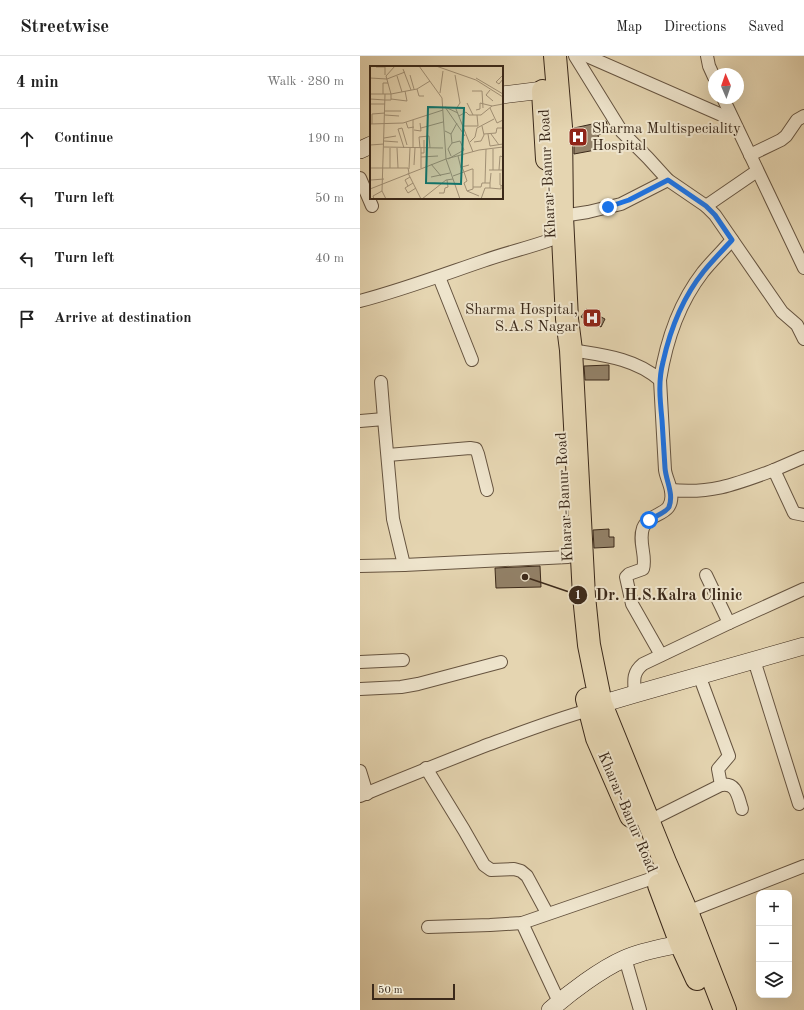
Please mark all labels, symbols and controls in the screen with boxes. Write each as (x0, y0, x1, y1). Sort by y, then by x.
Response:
text: Streetwise (20, 18, 109, 37)
text: Map (616, 20, 642, 34)
text: Directions (664, 20, 726, 34)
text: Saved (748, 20, 784, 34)
inset map (370, 66, 503, 199)
north arrow (708, 68, 744, 104)
text: 4 min (16, 74, 59, 91)
text: Walk · 280 m (267, 75, 344, 88)
street label: Kharar-Banur Road (538, 109, 559, 239)
place label: Sharma Multispeciality Hospital (592, 122, 741, 154)
hospital icon: Sharma Multispeciality Hospital (567, 126, 589, 148)
icon: ahead (16, 128, 38, 150)
text: Continue (54, 131, 113, 146)
text: 190 m (307, 132, 344, 145)
icon: left (16, 188, 38, 210)
text: Turn left (54, 191, 114, 206)
text: 50 m (315, 192, 344, 205)
route end (599, 198, 617, 216)
icon: left (16, 248, 38, 270)
text: Turn left (54, 251, 114, 266)
text: 40 m (315, 252, 344, 265)
place label: Sharma Hospital, S.A.S Nagar (465, 303, 578, 335)
hospital icon: Sharma Hospital, S.A.S Nagar (581, 307, 603, 329)
icon: arrive (16, 308, 38, 330)
text: Arrive at destination (54, 311, 192, 326)
street label: Kharar-Banur Road (555, 432, 576, 562)
route start (640, 511, 658, 529)
callout: Dr. H.S.Kalra Clinic (568, 581, 751, 609)
text: Dr. H.S.Kalra Clinic (596, 588, 742, 604)
text: 1 (575, 590, 581, 602)
street label: Kharar-Banur Road (594, 750, 659, 875)
map controls (756, 890, 792, 998)
button: + (756, 890, 792, 926)
button: − (756, 926, 792, 962)
button: layers (756, 962, 792, 998)
scale bar (372, 982, 455, 1001)
text: 50 m (378, 985, 403, 996)

